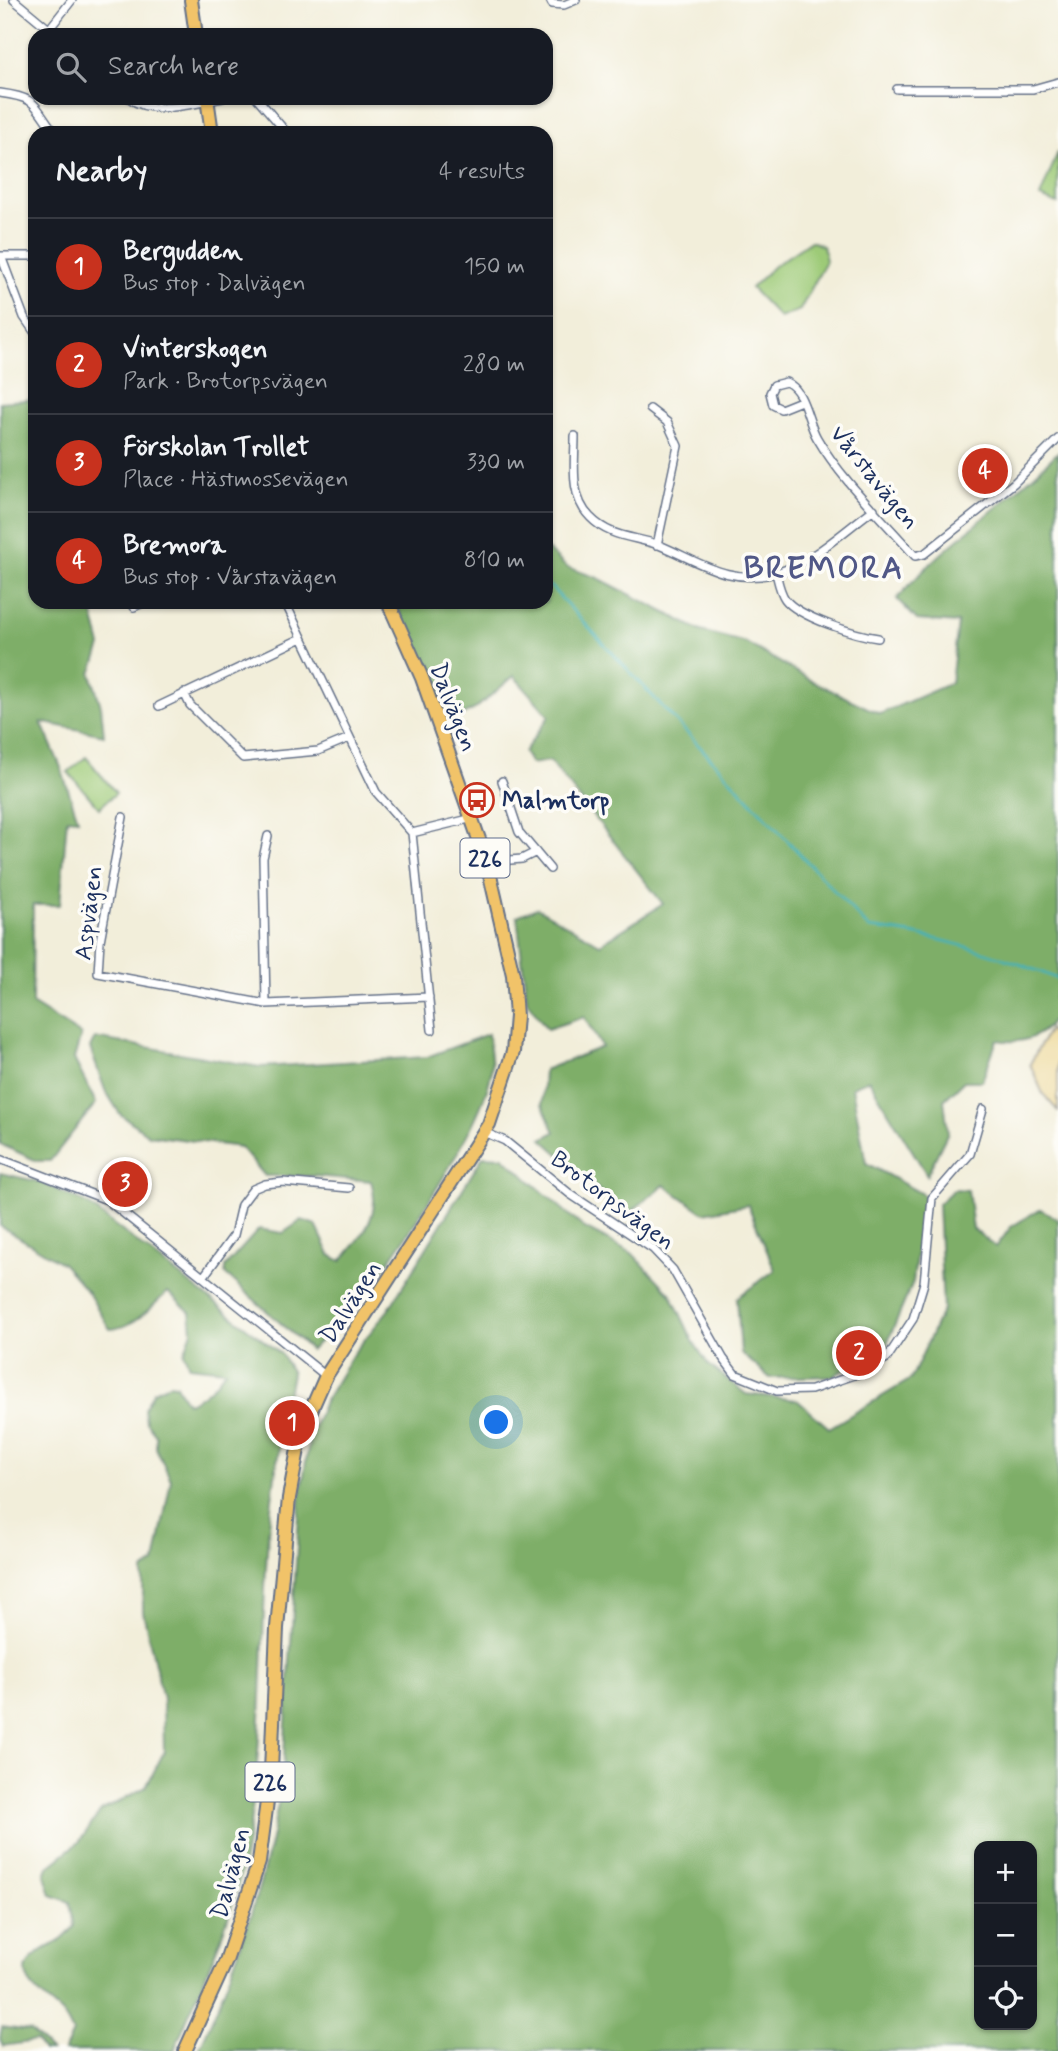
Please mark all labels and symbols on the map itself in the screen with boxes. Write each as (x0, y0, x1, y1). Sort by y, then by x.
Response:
street label: Vårstavägen (822, 419, 925, 537)
pin: 4 (962, 445, 1008, 497)
district label: BREMORA (744, 548, 904, 590)
street label: Dalvägen (421, 659, 484, 756)
bus stop icon: Malmtorp (458, 781, 496, 819)
place label: Malmtorp (502, 786, 610, 817)
road number: 226 (461, 838, 510, 878)
street label: Aspvägen (68, 864, 111, 962)
street label: Brotorpsvägen (544, 1144, 680, 1258)
pin: 3 (102, 1158, 148, 1210)
street label: Dalvägen (313, 1255, 390, 1350)
pin: 2 (836, 1327, 882, 1379)
pin: 1 (269, 1397, 315, 1449)
your location (479, 1405, 513, 1439)
road number: 226 (246, 1763, 294, 1802)
street label: Dalvägen (204, 1825, 258, 1922)

